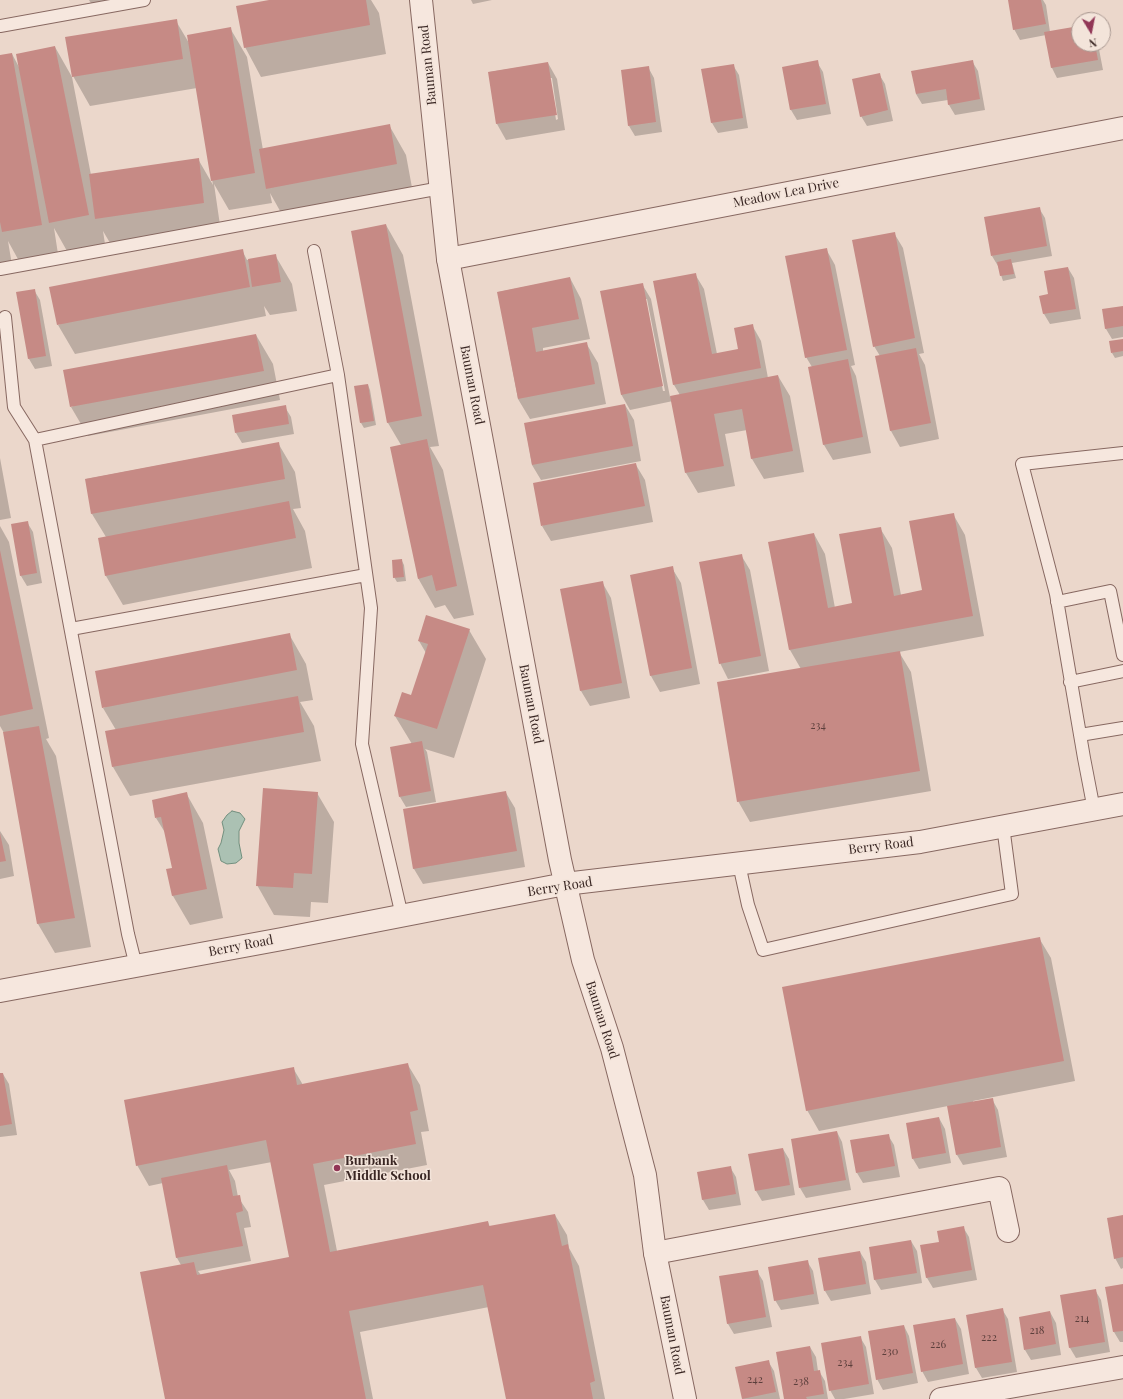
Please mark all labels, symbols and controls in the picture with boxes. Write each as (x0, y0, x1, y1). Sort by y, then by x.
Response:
north arrow (1071, 12, 1111, 52)
street label: Bauman Road (416, 24, 440, 106)
text: N (1088, 35, 1098, 51)
street label: Meadow Lea Drive (732, 175, 840, 211)
street label: Bauman Road (457, 344, 487, 426)
street label: Bauman Road (516, 663, 546, 745)
house number: 234 (810, 719, 826, 733)
street label: Berry Road (847, 834, 915, 858)
street label: Berry Road (526, 874, 594, 900)
street label: Berry Road (207, 932, 275, 960)
street label: Bauman Road (582, 979, 622, 1061)
place label: Burbank Middle School (345, 1153, 431, 1184)
marker: Burbank Middle School (332, 1163, 342, 1173)
street label: Bauman Road (657, 1294, 687, 1376)
house number: 214 (1075, 1312, 1089, 1326)
house number: 218 (1029, 1324, 1045, 1338)
house number: 222 (981, 1331, 997, 1345)
house number: 226 (930, 1338, 946, 1352)
house number: 230 (882, 1345, 898, 1359)
house number: 234 (837, 1356, 853, 1370)
house number: 242 (747, 1373, 763, 1387)
house number: 238 (793, 1375, 809, 1389)

